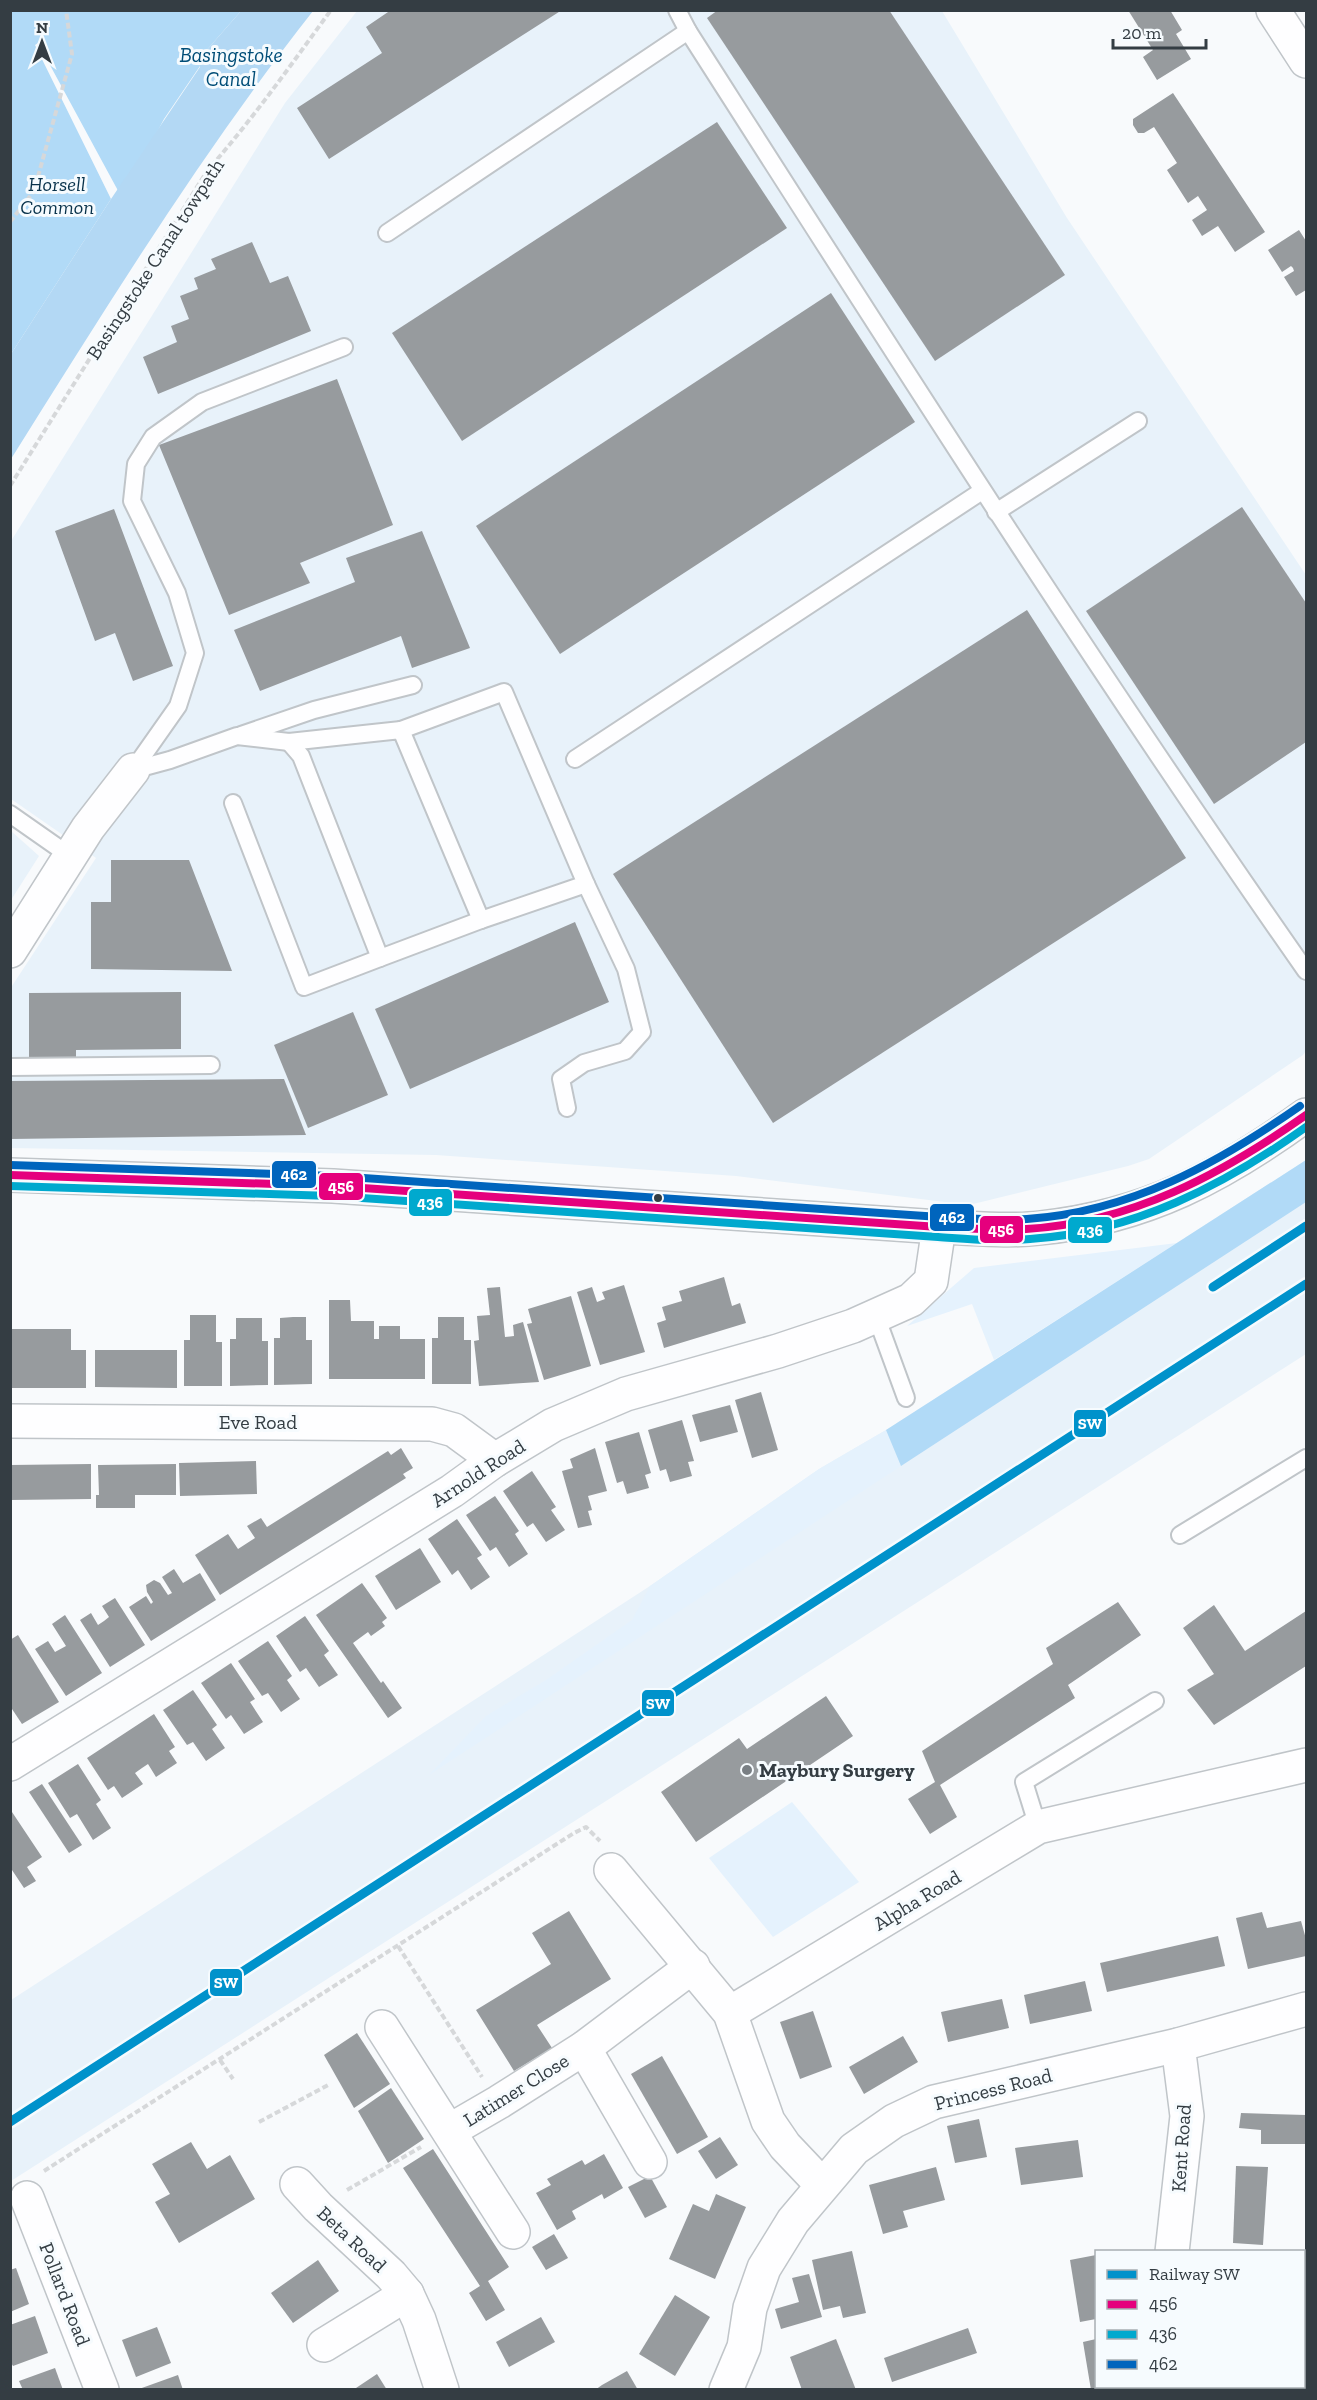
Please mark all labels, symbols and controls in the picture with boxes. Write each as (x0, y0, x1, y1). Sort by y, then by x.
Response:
north arrow (12, 12, 72, 72)
scale bar (1113, 12, 1206, 50)
text: N (36, 18, 48, 37)
text: 20 m (1122, 22, 1162, 44)
water label: Basingstoke Canal (179, 42, 283, 91)
street label: Basingstoke Canal towpath (81, 153, 229, 364)
park label: Horsell Common (20, 172, 94, 219)
line badge: 462 (271, 1160, 317, 1189)
text: 462 (281, 1165, 308, 1184)
line badge: 456 (318, 1172, 364, 1201)
text: 456 (328, 1177, 354, 1196)
line badge: 436 (408, 1188, 453, 1217)
unlabelled marker (652, 1192, 664, 1204)
text: 436 (417, 1193, 444, 1212)
line badge: 462 (929, 1203, 975, 1232)
text: 462 (939, 1208, 966, 1227)
line badge: 456 (979, 1215, 1024, 1244)
line badge: 436 (1067, 1216, 1113, 1244)
text: 456 (988, 1220, 1014, 1239)
text: 436 (1077, 1221, 1104, 1240)
line badge: SW (1073, 1409, 1107, 1438)
street label: Eve Road (219, 1410, 297, 1434)
text: SW (1078, 1414, 1102, 1433)
street label: Arnold Road (427, 1434, 529, 1512)
line badge: SW (641, 1689, 675, 1717)
text: SW (646, 1694, 670, 1713)
place label: Maybury Surgery (759, 1758, 915, 1782)
marker: Maybury Surgery (740, 1763, 754, 1777)
street label: Alpha Road (869, 1865, 965, 1935)
line badge: SW (209, 1968, 243, 1997)
text: SW (214, 1973, 238, 1992)
street label: Latimer Close (459, 2048, 573, 2132)
street label: Princess Road (932, 2063, 1054, 2115)
street label: Kent Road (1166, 2103, 1196, 2193)
street label: Beta Road (312, 2201, 392, 2277)
street label: Pollard Road (34, 2239, 96, 2349)
legend (1095, 2250, 1305, 2388)
text: Railway SW (1149, 2263, 1240, 2285)
text: 456 (1149, 2293, 1177, 2315)
text: 436 (1149, 2323, 1177, 2345)
text: 462 (1149, 2353, 1178, 2375)

